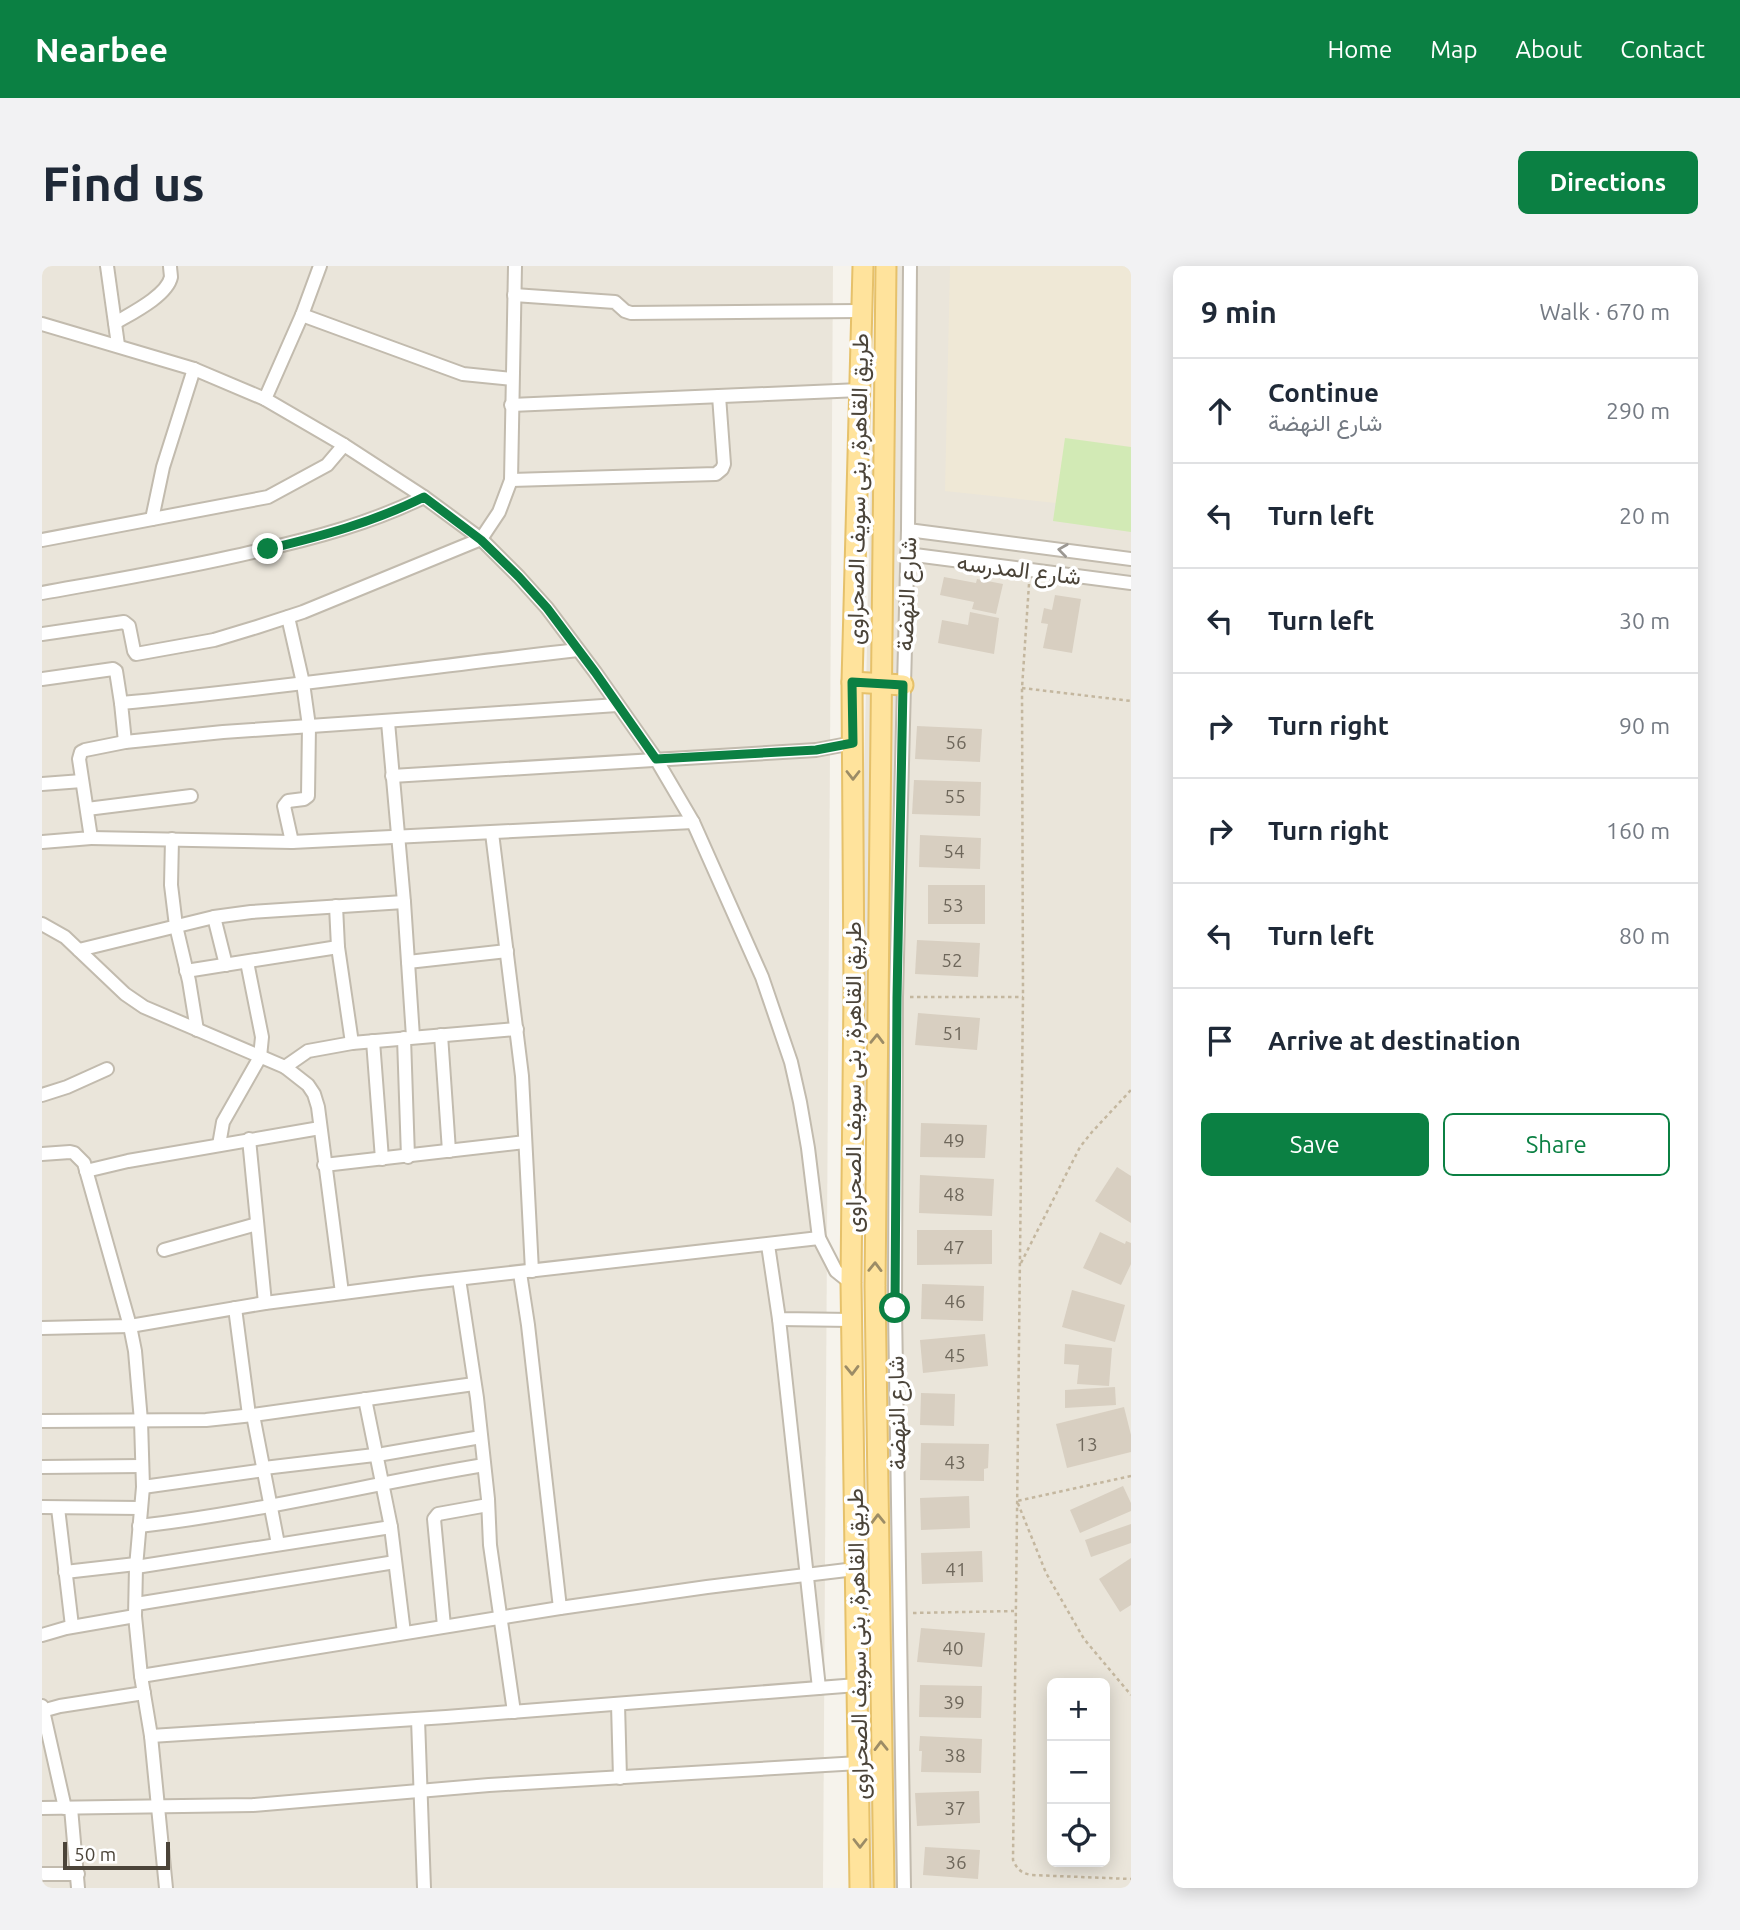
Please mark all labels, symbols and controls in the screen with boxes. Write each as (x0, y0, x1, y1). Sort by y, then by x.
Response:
text: Nearbee (35, 31, 168, 68)
text: Home (1327, 36, 1392, 63)
text: Map (1430, 36, 1477, 63)
text: About (1515, 36, 1582, 63)
text: Contact (1620, 36, 1705, 63)
button: Directions (1518, 151, 1698, 214)
text: Find us (42, 155, 205, 210)
text: 9 min (1201, 295, 1277, 329)
text: Walk · 670 m (1539, 299, 1670, 324)
street label: طريق القاهرة, بنى سويف الصحراوى (842, 333, 875, 645)
text: Continue (1268, 378, 1379, 407)
icon: ahead (1201, 392, 1239, 430)
text: 290 m (1606, 398, 1670, 423)
text: شارع النهضة (1268, 410, 1382, 435)
icon: left (1201, 497, 1239, 535)
text: Turn left (1268, 501, 1374, 530)
text: 20 m (1619, 503, 1670, 528)
route end (252, 533, 283, 564)
street label: شارع النهضة (892, 536, 924, 652)
one-way arrow (1057, 543, 1069, 558)
street label: شارع المدرسه (955, 549, 1083, 593)
icon: left (1201, 602, 1239, 640)
text: Turn left (1268, 606, 1374, 635)
text: 30 m (1619, 608, 1670, 633)
icon: right (1201, 707, 1239, 745)
text: Turn right (1268, 711, 1389, 740)
text: 90 m (1619, 713, 1670, 738)
house number: 56 (945, 731, 967, 753)
one-way arrow (845, 770, 861, 781)
house number: 55 (944, 785, 966, 807)
icon: right (1201, 812, 1239, 850)
text: Turn right (1268, 816, 1389, 845)
text: 160 m (1606, 818, 1670, 843)
house number: 54 (943, 840, 965, 862)
house number: 53 (942, 894, 964, 916)
icon: left (1201, 917, 1239, 955)
street label: طريق القاهرة, بنى سويف الصحراوى (840, 921, 868, 1233)
text: Turn left (1268, 921, 1374, 950)
text: 80 m (1619, 923, 1670, 948)
house number: 52 (941, 949, 963, 971)
house number: 51 (942, 1022, 964, 1044)
icon: arrive (1201, 1022, 1239, 1060)
text: Arrive at destination (1268, 1026, 1521, 1055)
one-way arrow (869, 1034, 885, 1044)
button: Save (1201, 1113, 1429, 1176)
button: Share (1443, 1113, 1670, 1176)
house number: 49 (943, 1129, 965, 1151)
house number: 48 (943, 1183, 965, 1205)
house number: 47 (943, 1236, 965, 1258)
one-way arrow (867, 1261, 883, 1272)
house number: 46 (944, 1290, 966, 1312)
route start (879, 1292, 910, 1323)
house number: 45 (944, 1344, 966, 1366)
street label: شارع النهضة (883, 1356, 913, 1470)
one-way arrow (844, 1365, 860, 1376)
house number: 13 (1076, 1433, 1098, 1455)
house number: 43 (944, 1451, 966, 1473)
street label: طريق القاهرة, بنى سويف الصحراوى (842, 1488, 875, 1800)
one-way arrow (870, 1513, 886, 1524)
house number: 41 (945, 1558, 967, 1580)
house number: 40 (942, 1637, 964, 1659)
map controls (1047, 1678, 1110, 1867)
button: + (1047, 1678, 1110, 1741)
house number: 39 (943, 1691, 965, 1713)
one-way arrow (873, 1741, 889, 1751)
button: − (1047, 1741, 1110, 1804)
house number: 38 (944, 1744, 966, 1766)
house number: 37 (944, 1797, 966, 1819)
button: locate (1047, 1804, 1110, 1867)
one-way arrow (852, 1837, 867, 1848)
scale bar (63, 1839, 170, 1871)
text: 50 m (74, 1843, 116, 1865)
house number: 36 (945, 1851, 967, 1873)

